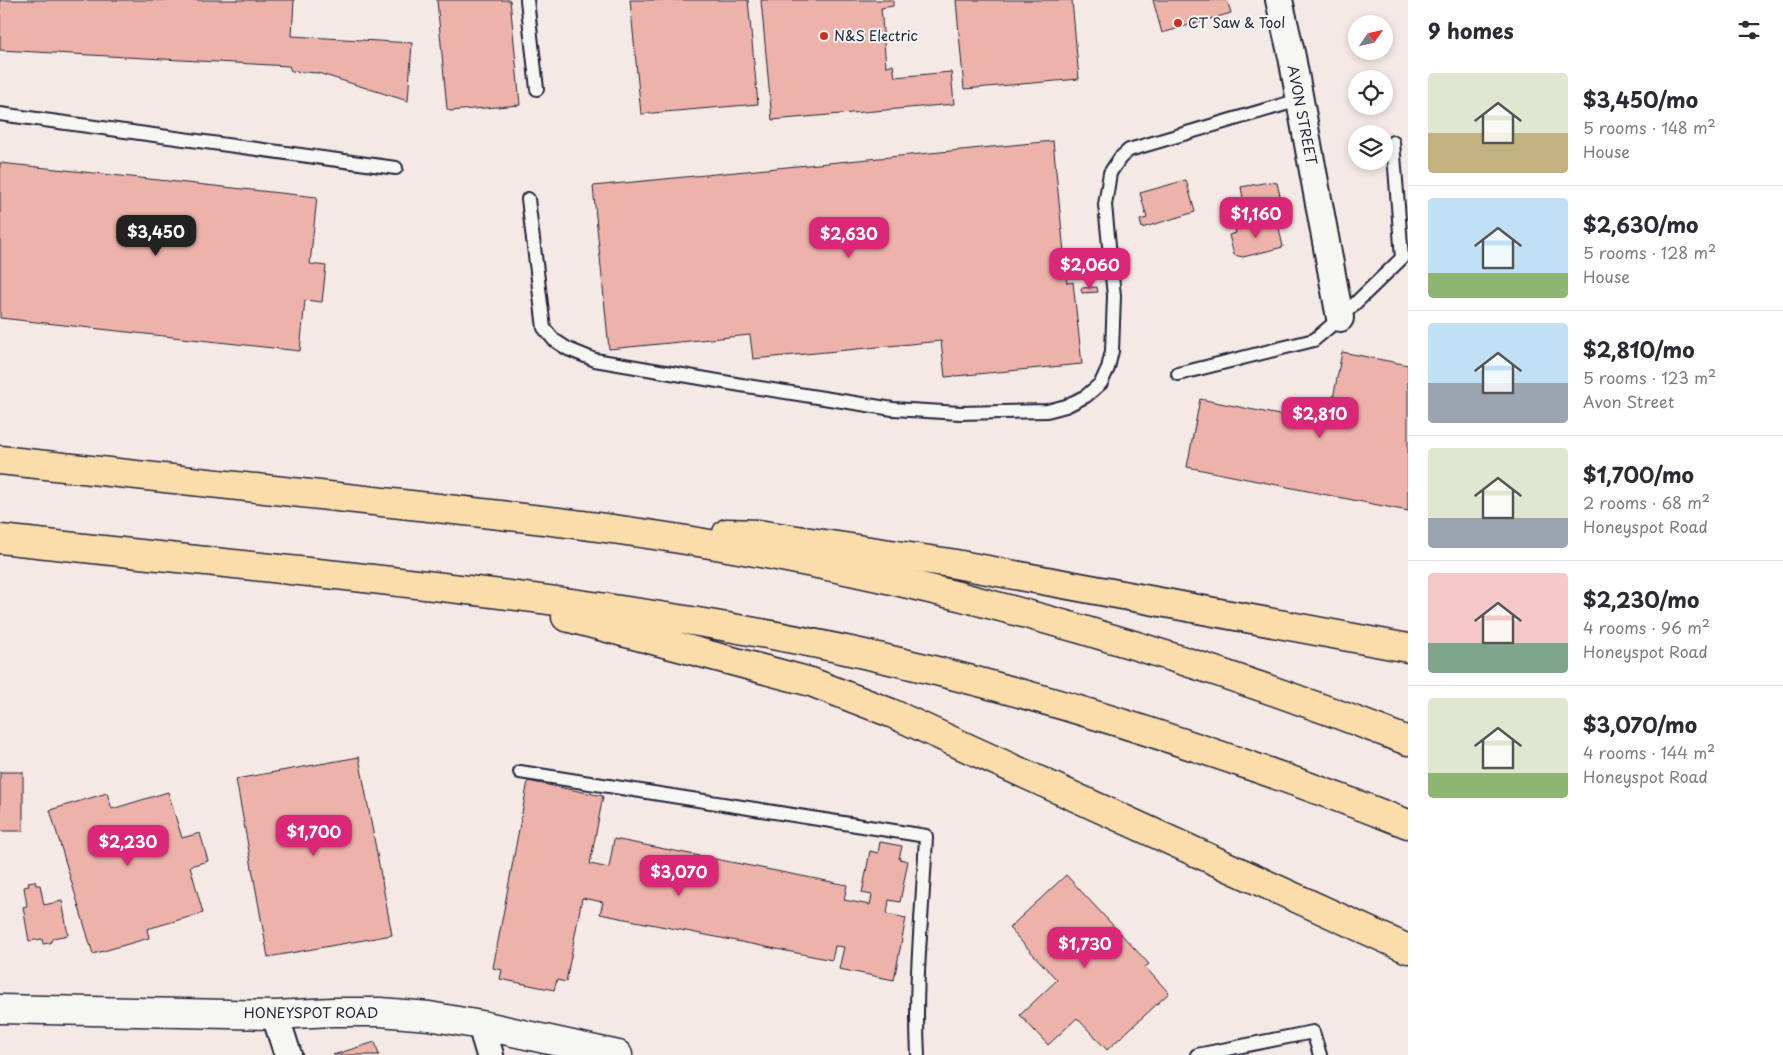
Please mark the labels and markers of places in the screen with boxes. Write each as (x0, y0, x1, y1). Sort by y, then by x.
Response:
place label: CT Saw & Tool (1188, 12, 1285, 33)
marker: CT Saw & Tool (1172, 17, 1184, 29)
place label: N&S Electric (834, 25, 918, 46)
marker: N&S Electric (818, 30, 830, 42)
pin: $1,160 (1215, 196, 1297, 239)
pin: $3,450 (115, 214, 197, 257)
pin: $2,630 (808, 216, 890, 259)
pin: $2,060 (1049, 248, 1131, 290)
pin: $2,810 (1279, 396, 1361, 439)
pin: $1,700 (273, 814, 355, 857)
pin: $2,230 (87, 824, 169, 867)
pin: $3,070 (638, 854, 720, 897)
pin: $1,730 (1044, 926, 1126, 969)

